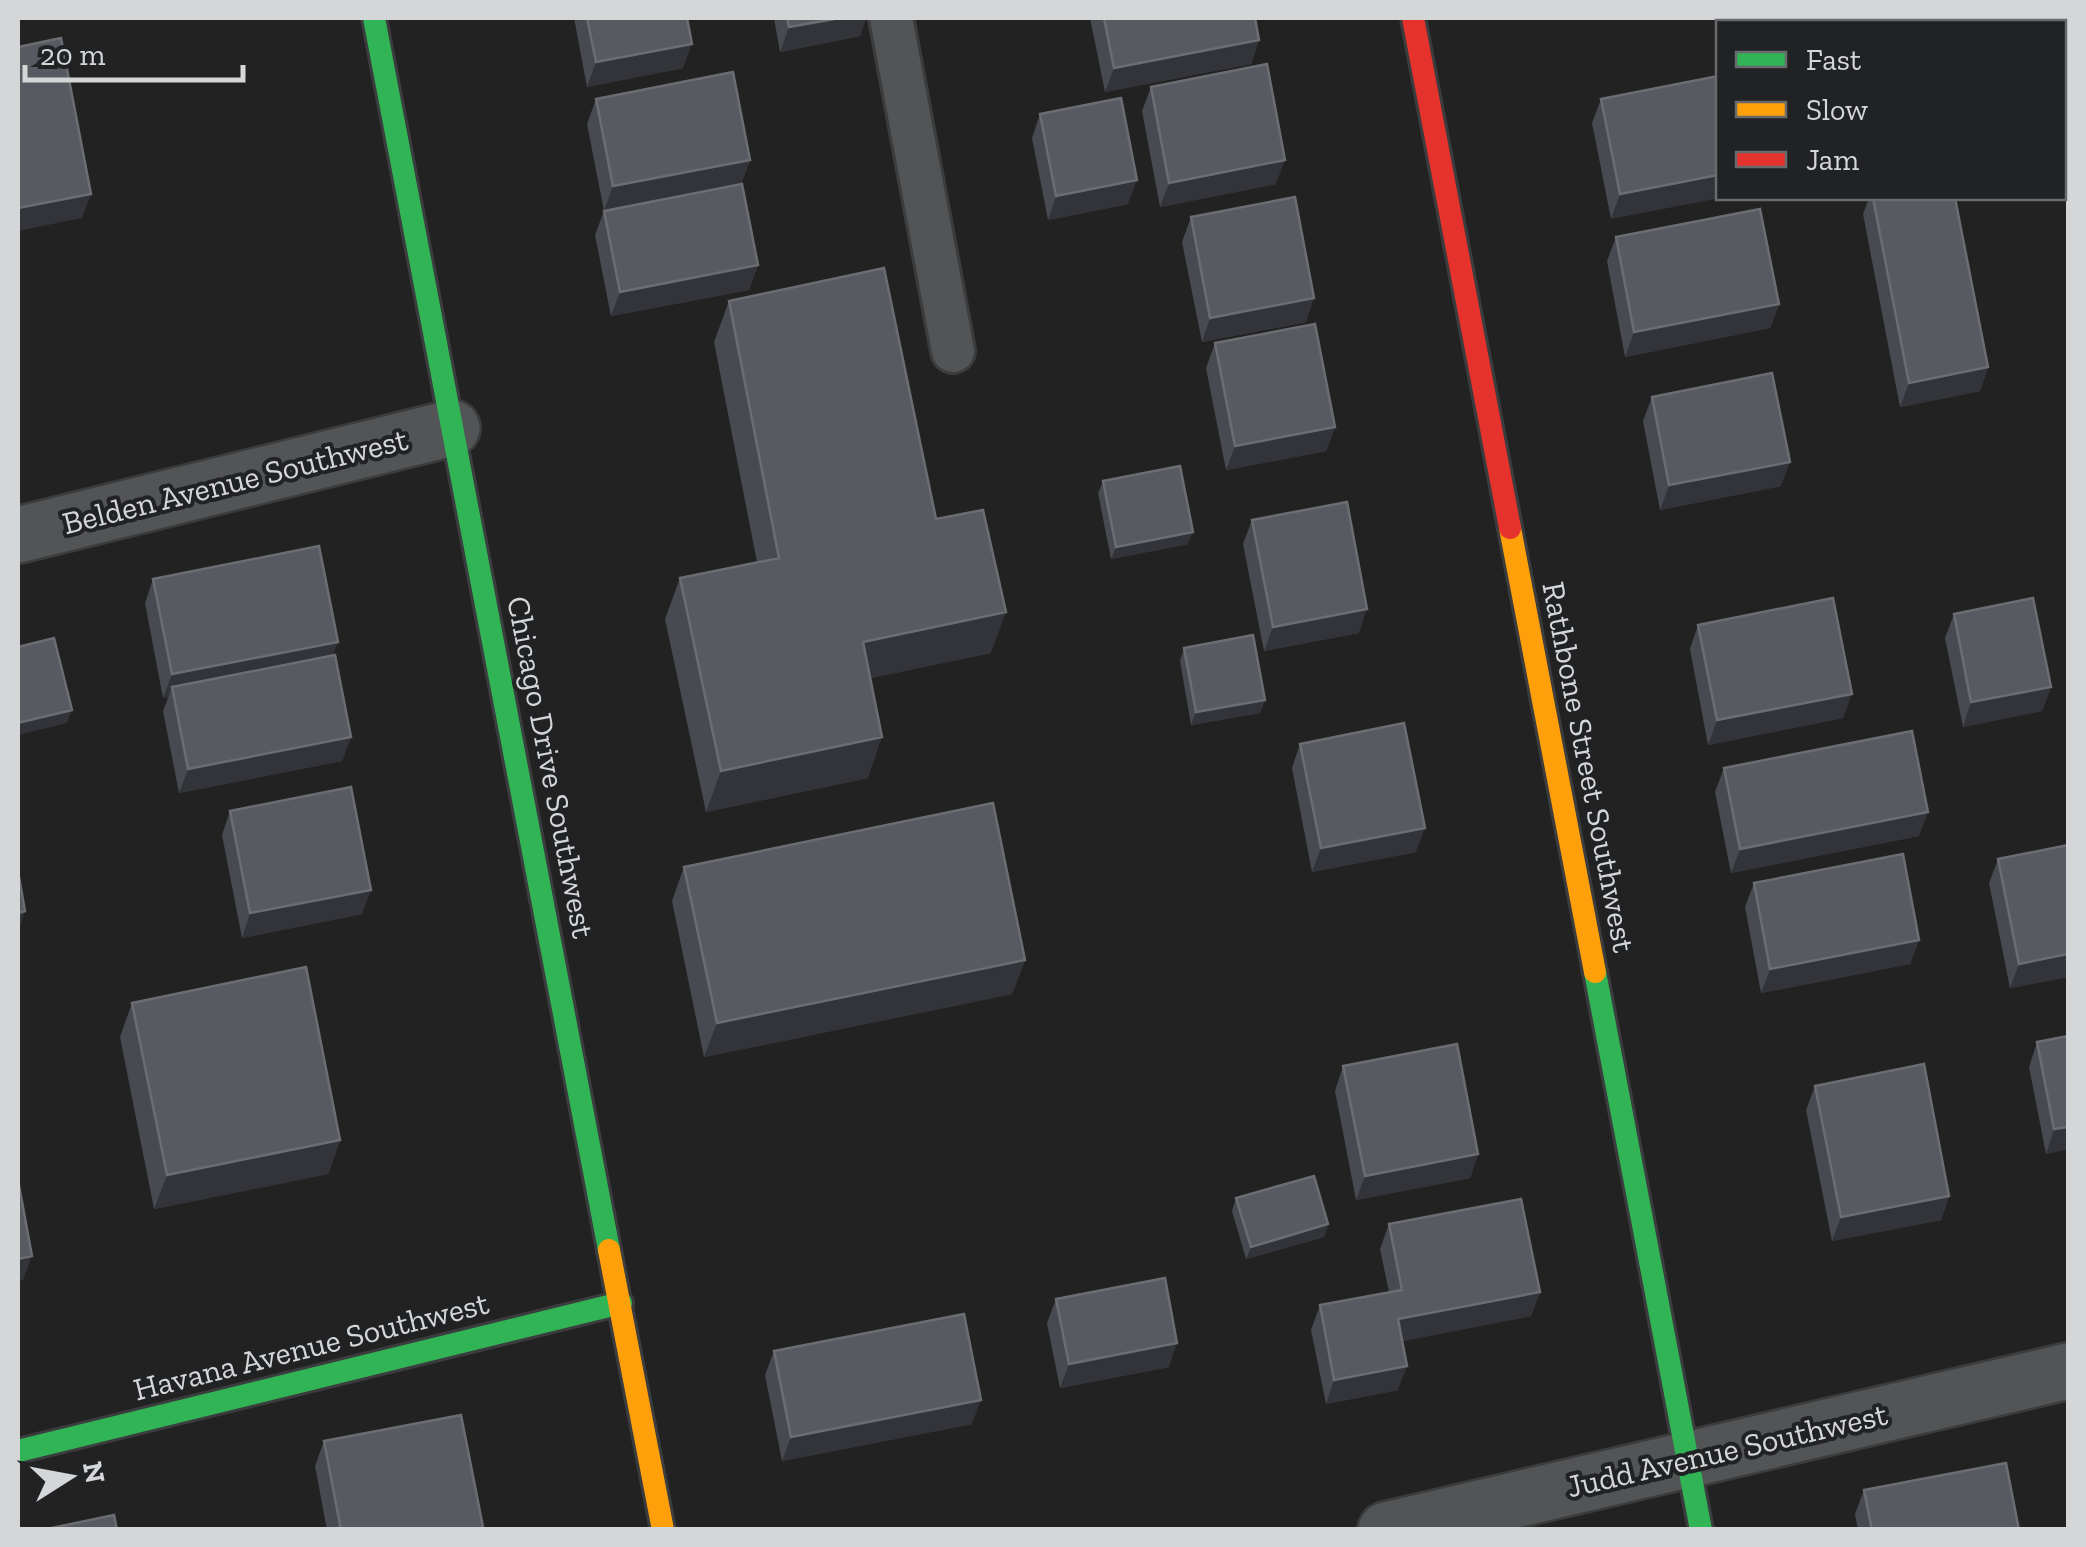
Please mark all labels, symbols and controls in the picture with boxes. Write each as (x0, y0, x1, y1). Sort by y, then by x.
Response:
scale bar (25, 20, 242, 82)
legend (1716, 20, 2066, 200)
text: 20 m (40, 37, 106, 73)
text: Fast (1806, 42, 1861, 78)
text: Slow (1806, 92, 1868, 128)
text: Jam (1806, 142, 1859, 178)
street label: Belden Avenue Southwest (58, 420, 412, 542)
street label: Rathbone Street Southwest (1534, 579, 1644, 955)
street label: Chicago Drive Southwest (499, 593, 603, 941)
street label: Havana Avenue Southwest (129, 1283, 493, 1409)
street label: Judd Avenue Southwest (1563, 1395, 1891, 1505)
north arrow (20, 1427, 120, 1527)
text: N (76, 1459, 112, 1486)

